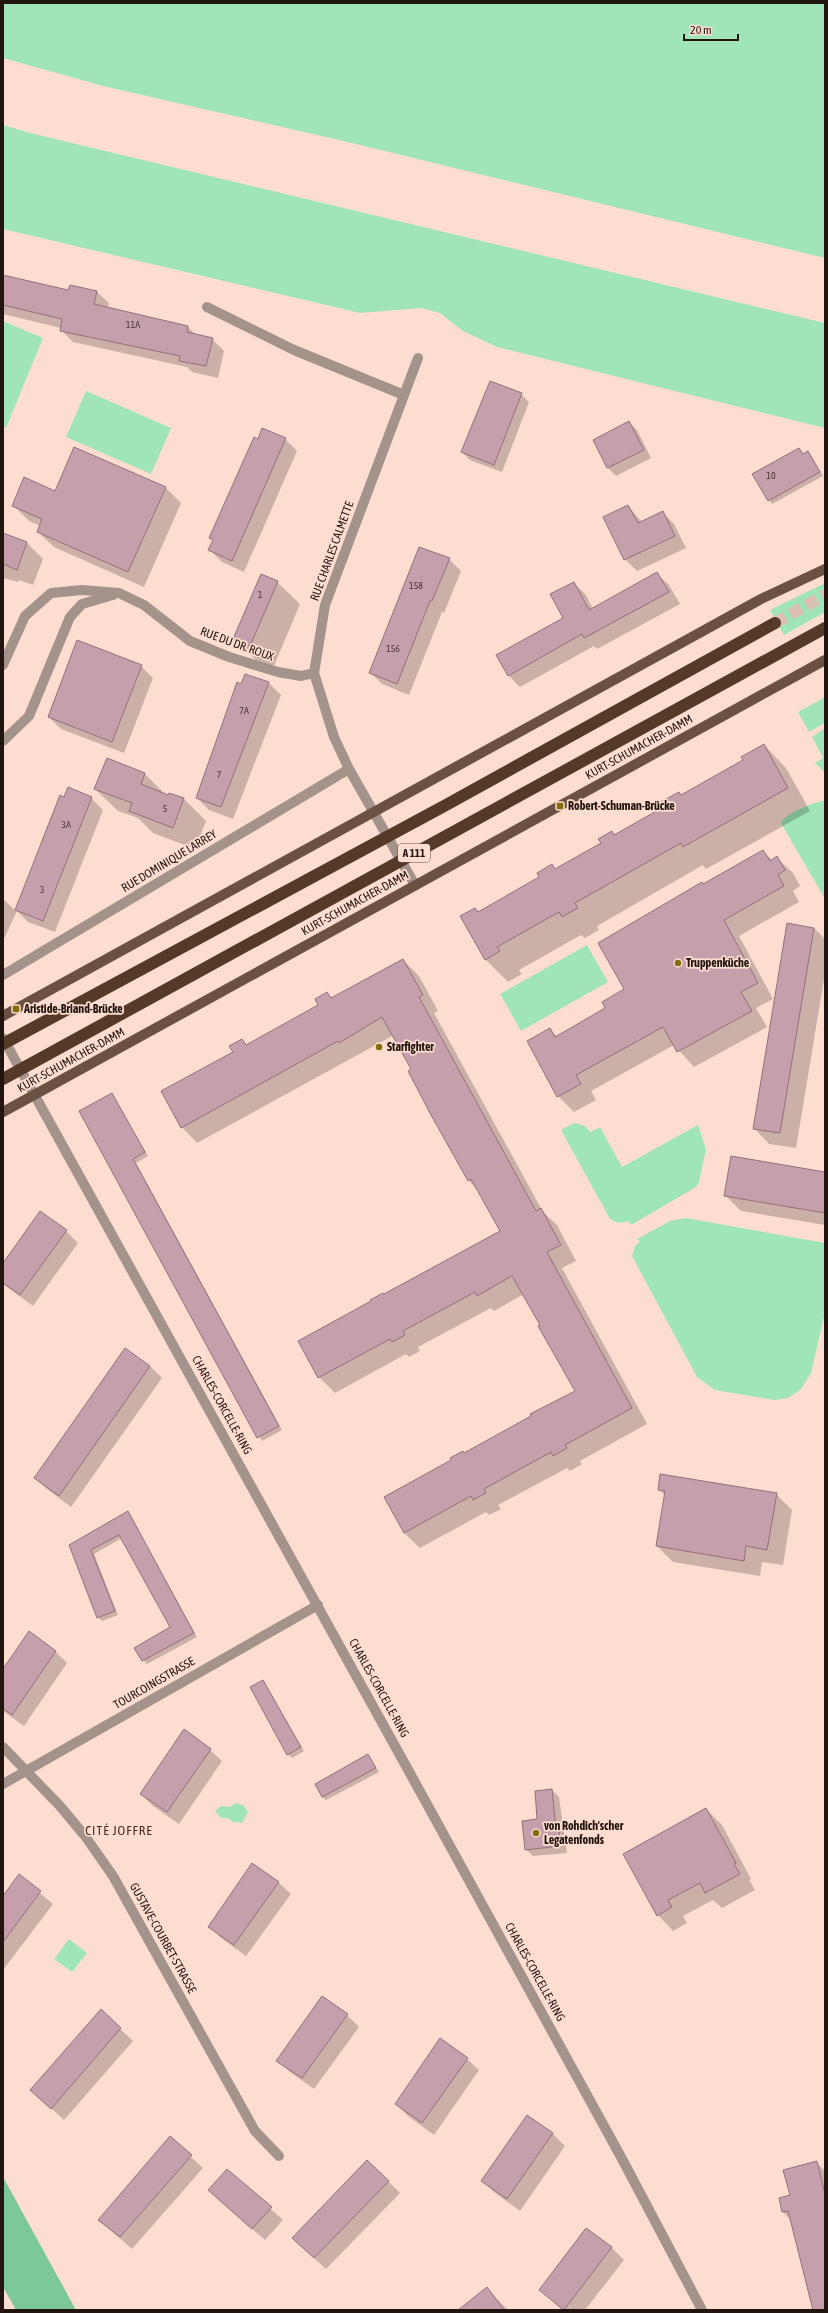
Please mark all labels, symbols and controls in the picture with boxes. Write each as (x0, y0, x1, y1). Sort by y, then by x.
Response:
scale bar (684, 16, 738, 42)
text: 20 m (690, 23, 712, 37)
house number: 11A (126, 319, 140, 330)
house number: 10 (766, 470, 776, 481)
street label: RUE CHARLES CALMETTE (307, 499, 357, 603)
house number: 158 (409, 580, 423, 591)
house number: 1 (258, 589, 263, 600)
street label: RUE DU DR. ROUX (198, 624, 276, 664)
house number: 156 (386, 643, 400, 654)
house number: 7A (239, 705, 249, 716)
street label: KURT-SCHUMACHER-DAMM (583, 712, 695, 782)
house number: 7 (217, 769, 222, 780)
place label: Robert-Schuman-Brücke (568, 799, 675, 813)
marker: Robert-Schuman-Brücke (555, 801, 565, 811)
house number: 5 (163, 803, 168, 814)
house number: 3A (61, 819, 71, 830)
street label: RUE DOMINIQUE LARREY (119, 827, 220, 895)
road number: A 111 (398, 844, 430, 862)
street label: KURT-SCHUMACHER-DAMM (299, 868, 411, 938)
house number: 3 (40, 884, 45, 895)
place label: Truppenküche (686, 956, 750, 970)
marker: Truppenküche (673, 958, 683, 968)
place label: Aristide-Briand-Brücke (23, 1002, 123, 1016)
marker: Aristide-Briand-Brücke (11, 1004, 21, 1014)
street label: KURT-SCHUMACHER-DAMM (15, 1025, 127, 1095)
place label: Starfighter (387, 1040, 434, 1054)
marker: Starfighter (374, 1042, 384, 1052)
street label: CHARLES-CORCELLE-RING (189, 1353, 255, 1457)
street label: CHARLES-CORCELLE-RING (346, 1636, 412, 1740)
street label: TOURCOINGSTRASSE (111, 1654, 197, 1712)
place label: von Rohdich'scher Legatenfonds (544, 1819, 624, 1847)
district label: CITÉ JOFFRE (85, 1823, 153, 1838)
marker: von Rohdich'scher Legatenfonds (531, 1828, 541, 1838)
street label: GUSTAVE-COURBET-STRASSE (127, 1880, 199, 1996)
street label: CHARLES-CORCELLE-RING (502, 1920, 568, 2024)

